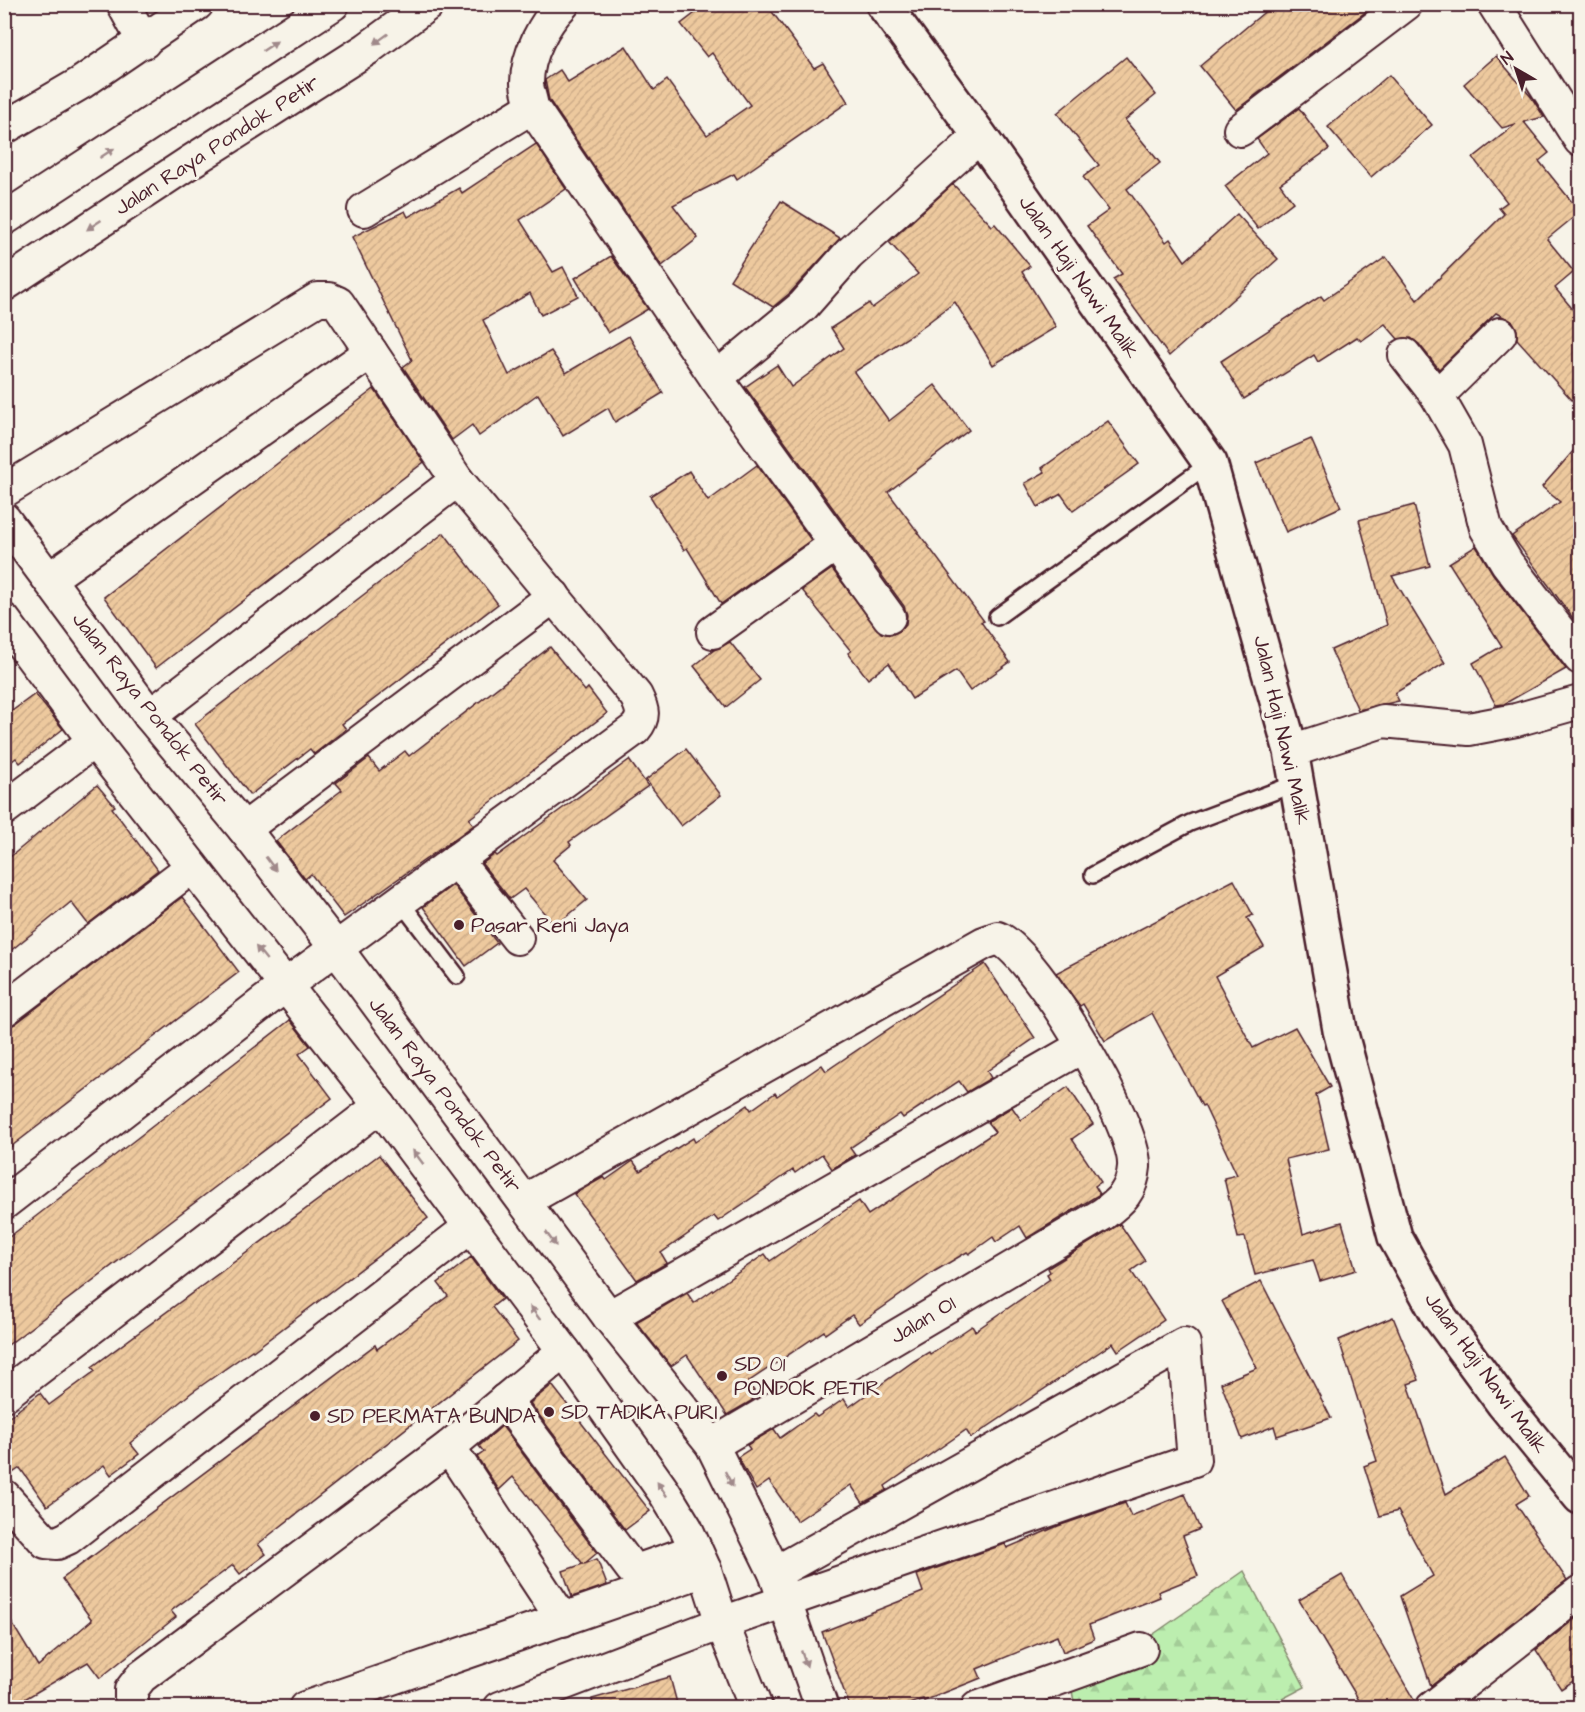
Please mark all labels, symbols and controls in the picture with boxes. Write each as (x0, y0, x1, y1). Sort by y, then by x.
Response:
one-way arrow (373, 33, 389, 45)
north arrow (1486, 39, 1546, 99)
one-way arrow (262, 41, 278, 52)
text: N (1496, 46, 1518, 70)
street label: Jalan Raya Pondok Petir (109, 68, 326, 224)
one-way arrow (99, 148, 115, 159)
street label: Jalan Haji Nawi Malik (1012, 190, 1146, 365)
one-way arrow (86, 219, 102, 230)
street label: Jalan Raya Pondok Petir (64, 606, 235, 813)
street label: Jalan Haji Nawi Malik (1246, 633, 1318, 828)
one-way arrow (265, 856, 277, 871)
place label: Pasar Reni Jaya (471, 911, 629, 942)
marker: Pasar Reni Jaya (452, 918, 466, 932)
one-way arrow (254, 945, 267, 961)
street label: Jalan Raya Pondok Petir (360, 991, 529, 1201)
one-way arrow (412, 1150, 424, 1166)
one-way arrow (545, 1231, 557, 1246)
street label: Jalan Haji Nawi Malik (1417, 1286, 1555, 1460)
street label: Jalan O1 (885, 1289, 961, 1351)
one-way arrow (530, 1306, 542, 1321)
place label: SD 01 PONDOK PETIR (734, 1350, 881, 1403)
marker: SD 01 PONDOK PETIR (715, 1369, 729, 1383)
place label: SD TADIKA PURI (561, 1398, 718, 1427)
place label: SD PERMATA BUNDA (327, 1402, 537, 1431)
marker: SD TADIKA PURI (542, 1405, 556, 1419)
marker: SD PERMATA BUNDA (308, 1409, 322, 1423)
one-way arrow (725, 1471, 734, 1488)
one-way arrow (656, 1480, 667, 1497)
one-way arrow (800, 1650, 810, 1668)

